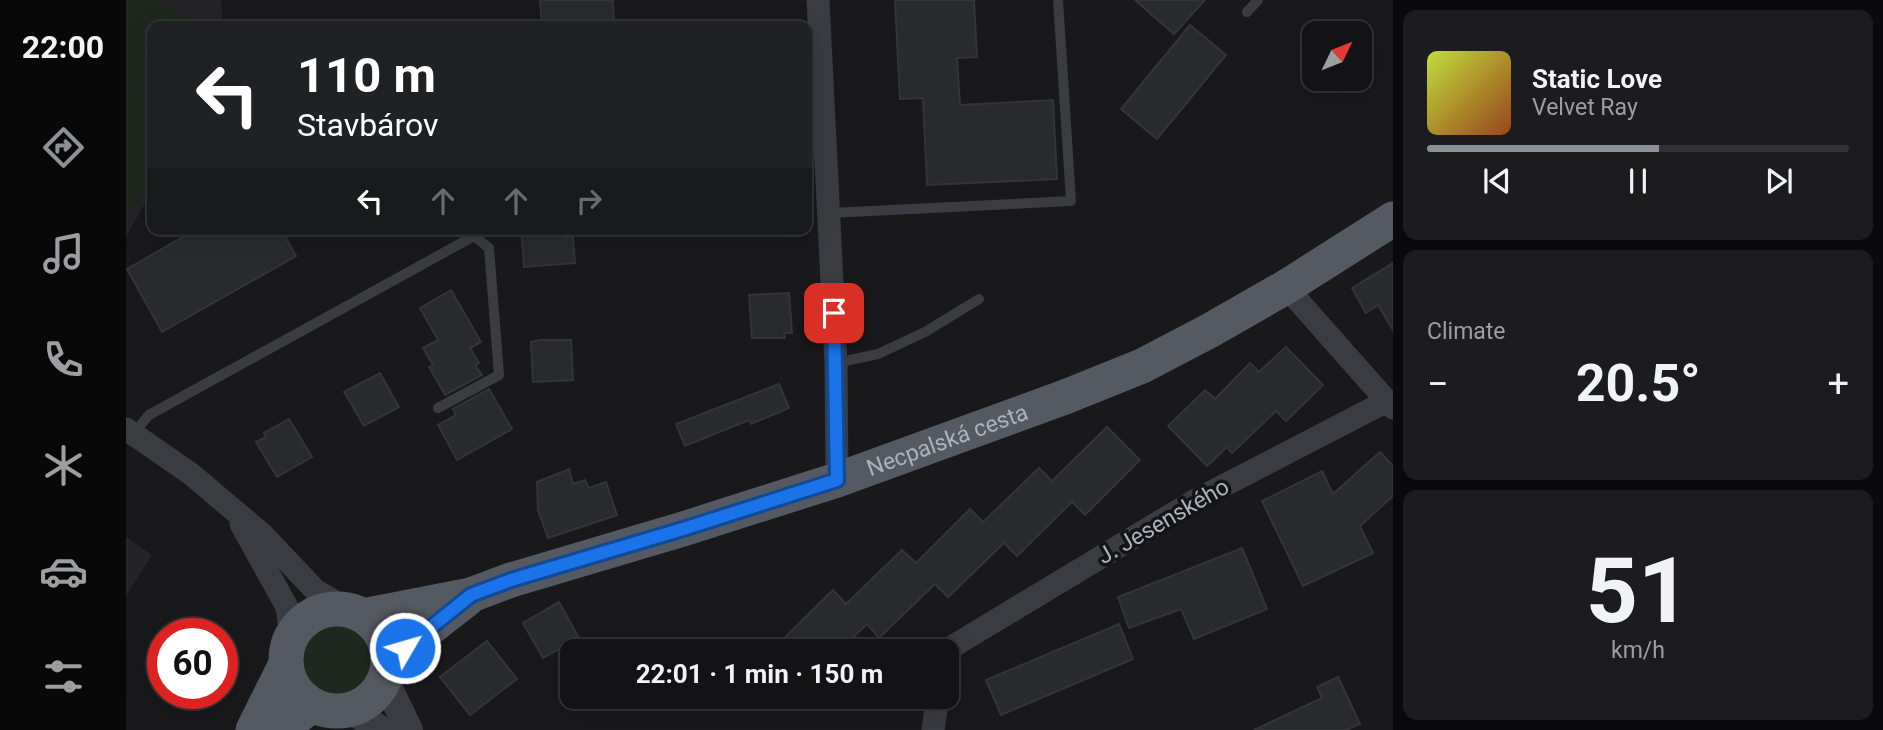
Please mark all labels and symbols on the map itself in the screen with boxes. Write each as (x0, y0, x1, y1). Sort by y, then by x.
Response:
north arrow (1302, 21, 1372, 91)
pin (804, 283, 864, 343)
street label: Necpalská cesta (863, 399, 1032, 482)
street label: J. Jesenského (1093, 473, 1234, 570)
position arrow (368, 611, 442, 685)
speed limit sign: 60 (147, 618, 238, 709)

